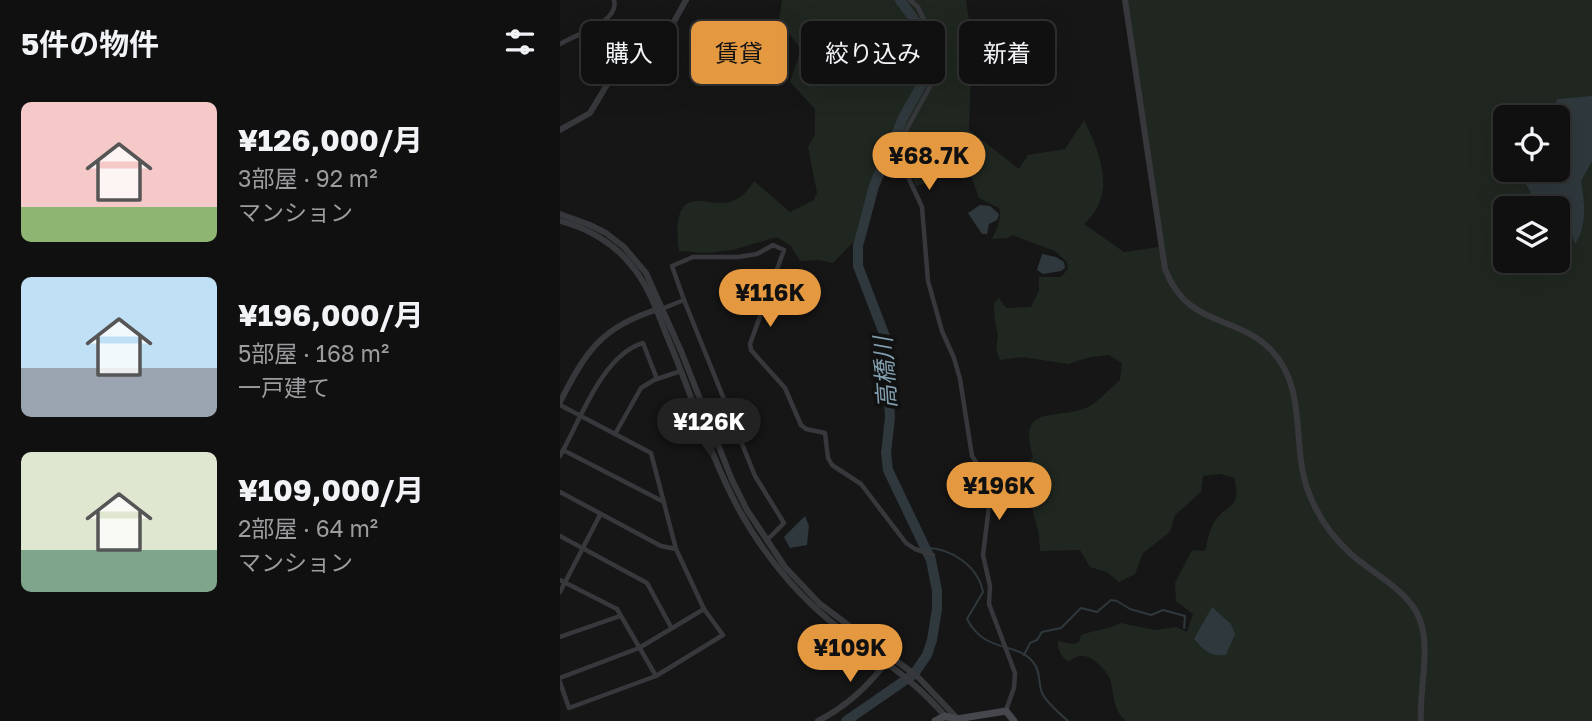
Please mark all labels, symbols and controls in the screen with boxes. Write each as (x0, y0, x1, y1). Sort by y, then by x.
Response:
chip: 購入 (581, 21, 677, 84)
chip: 賃貸 (691, 21, 787, 84)
chip: 絞り込み (801, 21, 945, 84)
chip: 新着 (959, 21, 1055, 84)
icon: filters (501, 23, 539, 61)
text: 5件の物件 (21, 26, 159, 62)
map controls (1493, 105, 1570, 273)
button: locate (1493, 105, 1570, 182)
text: ¥126,000/月 (238, 122, 423, 158)
icon: home (77, 130, 161, 214)
pin: ¥68.7K (872, 132, 986, 192)
text: ¥68.7K (888, 141, 970, 169)
text: 3部屋 · 92 m² (238, 164, 378, 192)
button: layers (1493, 196, 1570, 273)
text: マンション (238, 198, 353, 226)
pin: ¥116K (721, 270, 819, 329)
text: ¥116K (735, 278, 805, 306)
text: ¥196,000/月 (238, 297, 424, 333)
icon: home (77, 305, 161, 389)
water label: 高橋川 (867, 333, 901, 410)
text: 5部屋 · 168 m² (238, 339, 389, 367)
text: 一戸建て (238, 373, 330, 401)
pin: ¥126K (660, 398, 758, 458)
text: ¥126K (673, 407, 745, 435)
pin: ¥196K (950, 462, 1048, 522)
text: ¥196K (963, 471, 1035, 499)
text: ¥109,000/月 (238, 472, 424, 508)
icon: home (77, 480, 161, 564)
text: 2部屋 · 64 m² (238, 514, 378, 542)
text: マンション (238, 548, 353, 576)
pin: ¥109K (801, 624, 899, 684)
text: ¥109K (813, 633, 887, 661)

